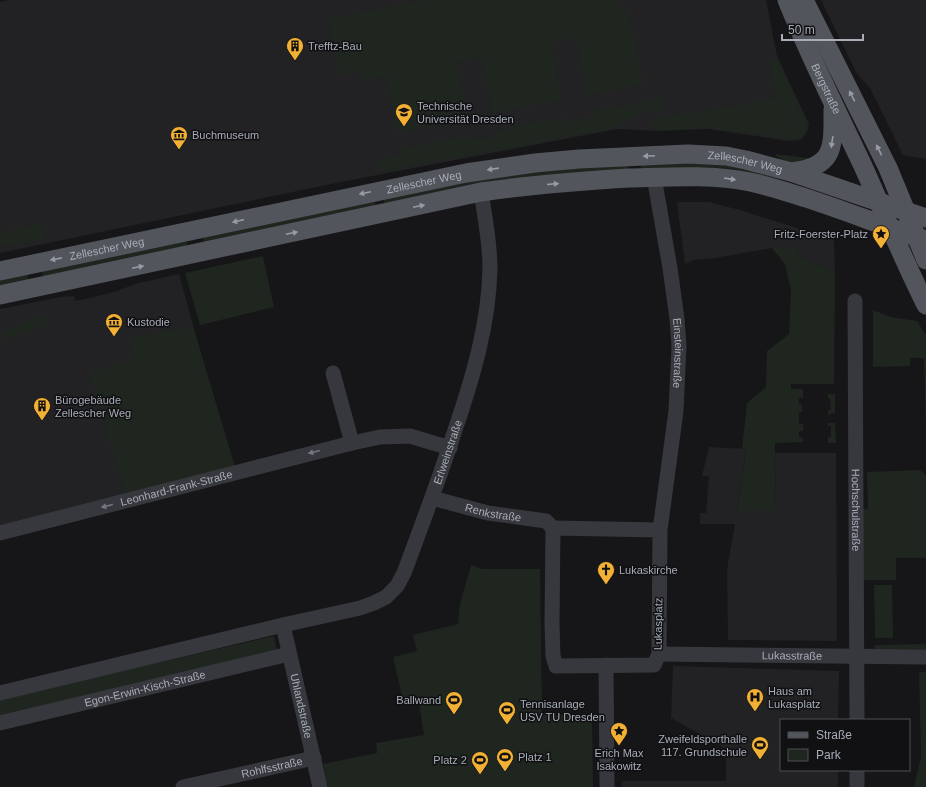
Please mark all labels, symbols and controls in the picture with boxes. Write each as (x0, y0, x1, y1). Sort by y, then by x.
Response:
scale bar (782, 16, 863, 42)
text: 50 m (788, 23, 815, 37)
building icon: Trefftz-Bau (285, 36, 305, 61)
place label: Trefftz-Bau (308, 40, 362, 52)
street label: Bergstraße (809, 62, 843, 116)
one-way arrow (849, 91, 855, 102)
place label: Technische Universität Dresden (417, 100, 514, 125)
school or university icon: Technische Universität Dresden (394, 102, 414, 127)
museum icon: Buchmuseum (169, 125, 189, 150)
place label: Buchmuseum (192, 129, 259, 141)
one-way arrow (829, 136, 835, 148)
one-way arrow (876, 144, 882, 155)
street label: Zellescher Weg (707, 149, 784, 175)
one-way arrow (642, 153, 655, 159)
one-way arrow (487, 166, 499, 172)
street label: Zellescher Weg (385, 168, 462, 196)
one-way arrow (724, 176, 736, 182)
one-way arrow (547, 180, 559, 187)
one-way arrow (359, 190, 371, 196)
one-way arrow (413, 202, 425, 208)
one-way arrow (232, 218, 244, 224)
place icon: Fritz-Foerster-Platz (871, 224, 891, 249)
place label: Fritz-Foerster-Platz (774, 228, 868, 240)
one-way arrow (286, 230, 298, 236)
street label: Zellescher Weg (68, 235, 145, 262)
one-way arrow (50, 257, 62, 263)
one-way arrow (131, 263, 144, 269)
museum icon: Kustodie (104, 312, 124, 337)
place label: Kustodie (127, 316, 170, 328)
street label: Einsteinstraße (671, 317, 685, 388)
place label: Bürogebäude Zellescher Weg (55, 394, 131, 419)
building icon: Bürogebäude Zellescher Weg (32, 396, 52, 421)
street label: Erlweinstraße (431, 418, 464, 486)
one-way arrow (308, 450, 320, 456)
street label: Leonhard-Frank-Straße (119, 468, 234, 508)
street label: Hochschulstraße (850, 469, 862, 551)
street label: Renkstraße (464, 501, 522, 524)
one-way arrow (101, 503, 113, 509)
church icon: Lukaskirche (596, 560, 616, 585)
place label: Lukaskirche (619, 564, 678, 576)
street label: Lukasplatz (652, 598, 664, 650)
street label: Lukasstraße (762, 649, 822, 662)
street label: Egon-Erwin-Kisch-Straße (83, 668, 207, 709)
street label: Uhlandstraße (288, 672, 315, 739)
place label: Haus am Lukasplatz (768, 685, 821, 710)
hospital icon: Haus am Lukasplatz (745, 687, 765, 712)
sports icon: Ballwand (444, 690, 464, 715)
place label: Ballwand (396, 694, 441, 706)
place label: Tennisanlage USV TU Dresden (520, 698, 605, 723)
sports icon: Tennisanlage USV TU Dresden (497, 700, 517, 725)
legend (780, 719, 910, 771)
place icon: Erich Max Isakowitz (609, 721, 629, 746)
text: Straße (816, 728, 852, 742)
place label: Zweifeldsporthalle 117. Grundschule (658, 733, 747, 758)
sports icon: Zweifeldsporthalle 117. Grundschule (750, 735, 770, 760)
sports icon: Platz 1 (495, 747, 515, 772)
place label: Erich Max Isakowitz (595, 747, 644, 772)
text: Park (816, 748, 842, 762)
sports icon: Platz 2 (470, 750, 490, 775)
place label: Platz 1 (518, 751, 552, 763)
place label: Platz 2 (433, 754, 467, 766)
street label: Rohlfsstraße (240, 755, 304, 780)

